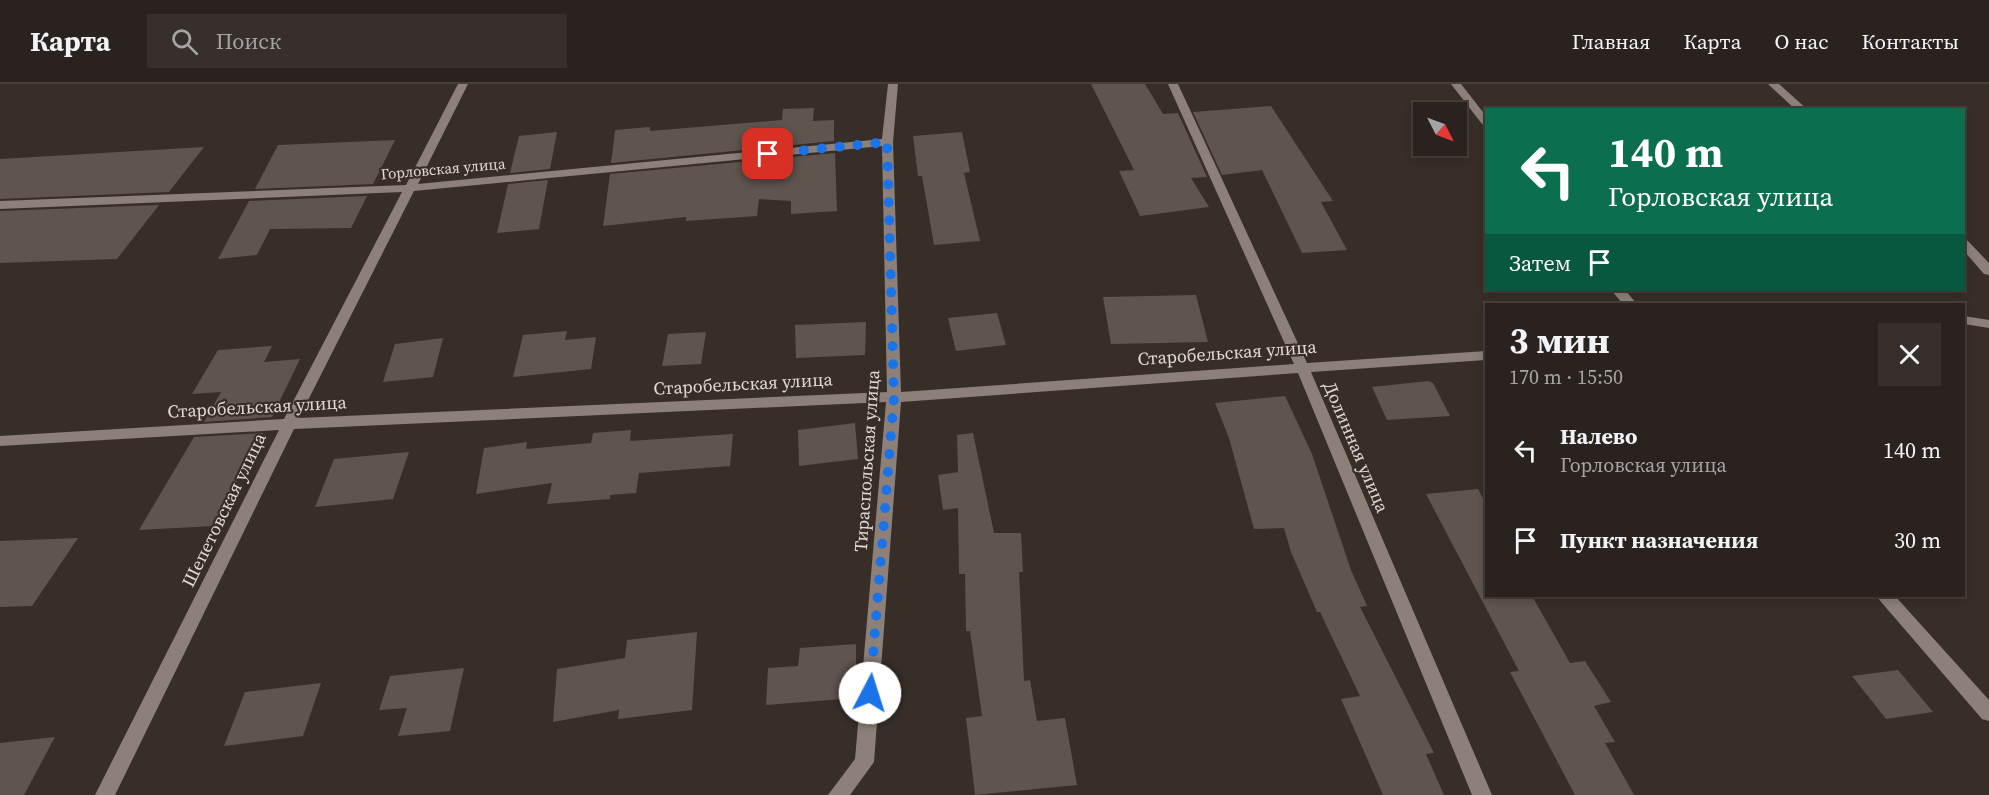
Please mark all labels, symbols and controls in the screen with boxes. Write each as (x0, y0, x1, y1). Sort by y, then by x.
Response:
search box (147, 14, 567, 68)
text: Карта (30, 22, 111, 60)
icon: search (168, 25, 201, 58)
text: Поиск (216, 26, 281, 56)
text: Главная (1572, 27, 1650, 56)
text: Карта (1683, 27, 1741, 56)
text: О нас (1774, 27, 1828, 56)
text: Контакты (1861, 27, 1959, 56)
north arrow (1413, 102, 1467, 156)
map controls (1413, 102, 1467, 156)
text: 140 m (1608, 123, 1723, 181)
pin (742, 128, 793, 179)
icon: left (1509, 132, 1587, 210)
icon: arrive (751, 137, 784, 170)
street label: Горловская улица (380, 153, 507, 184)
text: Горловская улица (1608, 178, 1833, 215)
icon: arrive (1583, 246, 1616, 279)
text: Затем (1509, 248, 1571, 278)
text: 3 мин (1509, 316, 1610, 365)
button: close (1878, 323, 1941, 386)
street label: Старобельская улица (1137, 334, 1318, 371)
text: 170 m · 15:50 (1509, 363, 1623, 391)
street label: Старобельская улица (653, 366, 834, 401)
street label: Тираспольская улица (848, 368, 885, 553)
street label: Долинная улица (1318, 377, 1396, 517)
street label: Старобельская улица (167, 389, 348, 424)
text: Налево (1560, 421, 1637, 451)
street label: Шепетовская улица (175, 428, 272, 591)
icon: left (1509, 434, 1542, 467)
text: 140 m (1883, 435, 1941, 465)
text: Горловская улица (1560, 451, 1727, 479)
icon: arrive (1509, 524, 1542, 557)
text: Пункт назначения (1560, 525, 1758, 555)
text: 30 m (1894, 525, 1941, 555)
position arrow (838, 661, 902, 725)

